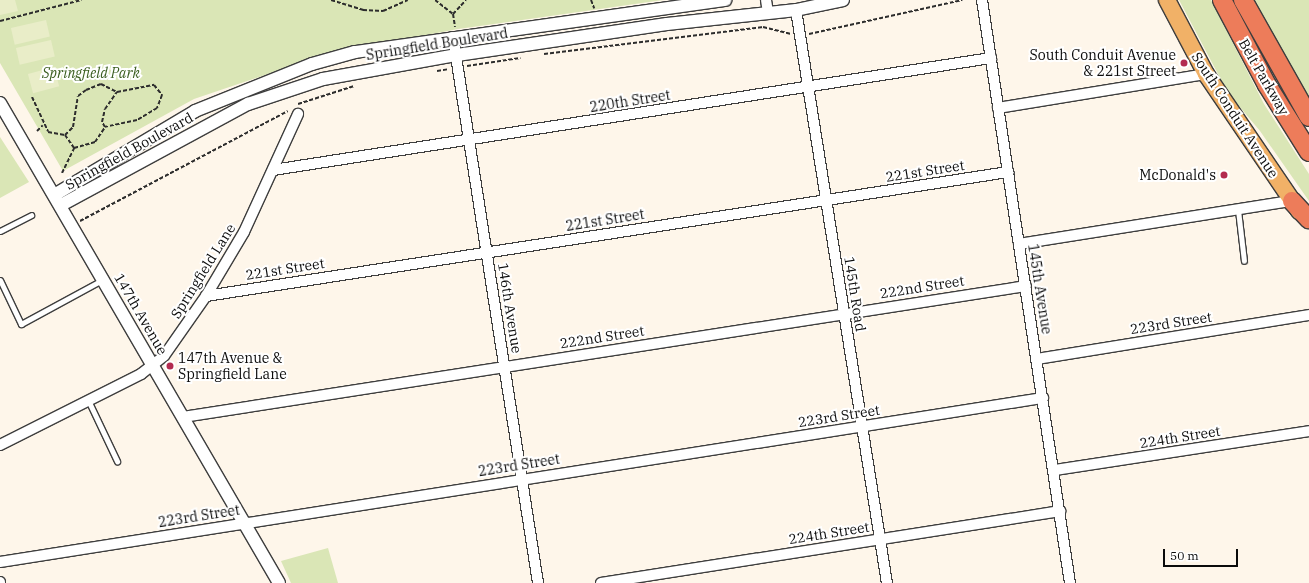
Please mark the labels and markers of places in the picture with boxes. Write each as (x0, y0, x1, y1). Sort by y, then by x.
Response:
place label: South Conduit Avenue & 221st Street (1030, 47, 1176, 80)
marker: South Conduit Avenue & 221st Street (1179, 58, 1189, 68)
place label: McDonald's (1139, 167, 1216, 183)
marker: McDonald's (1219, 170, 1229, 180)
place label: 147th Avenue & Springfield Lane (178, 350, 287, 382)
marker: 147th Avenue & Springfield Lane (165, 361, 175, 371)

